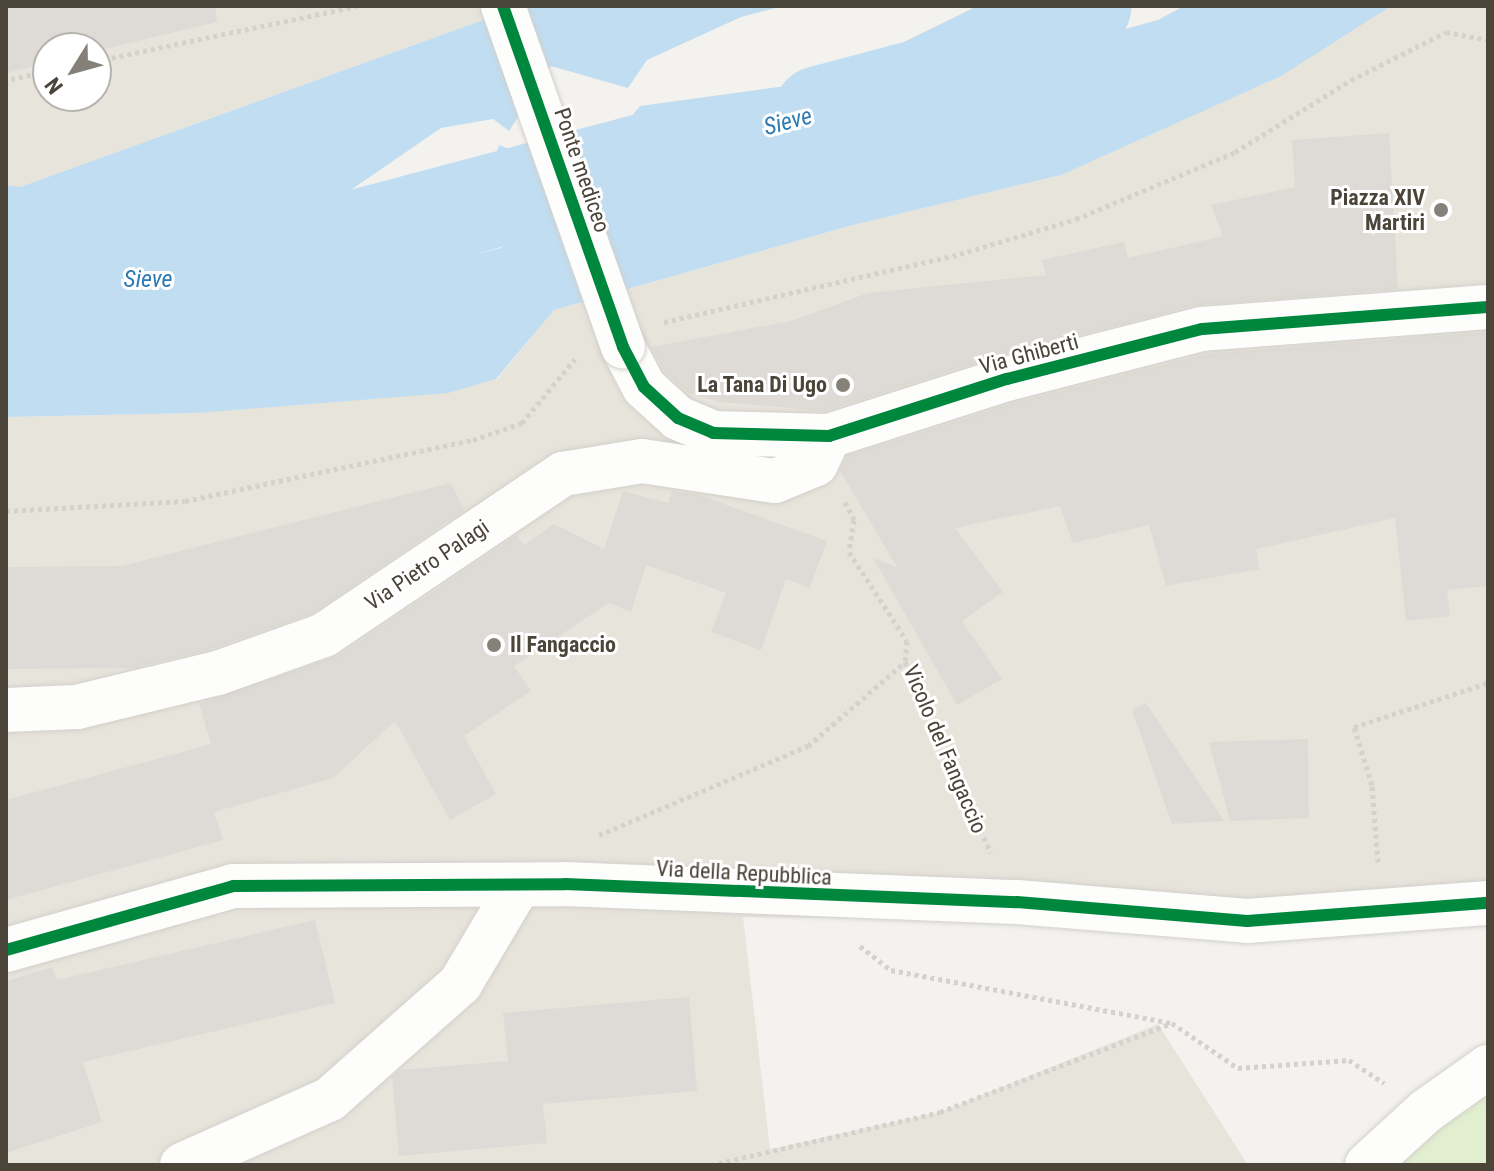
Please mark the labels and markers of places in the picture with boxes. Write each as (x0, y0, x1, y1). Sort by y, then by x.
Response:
place label: Piazza XIV Martiri (1330, 184, 1425, 236)
marker: Piazza XIV Martiri (1432, 201, 1450, 219)
place label: La Tana Di Ugo (697, 372, 827, 398)
marker: La Tana Di Ugo (834, 376, 852, 394)
place label: Il Fangaccio (510, 632, 616, 658)
marker: Il Fangaccio (485, 636, 503, 654)

